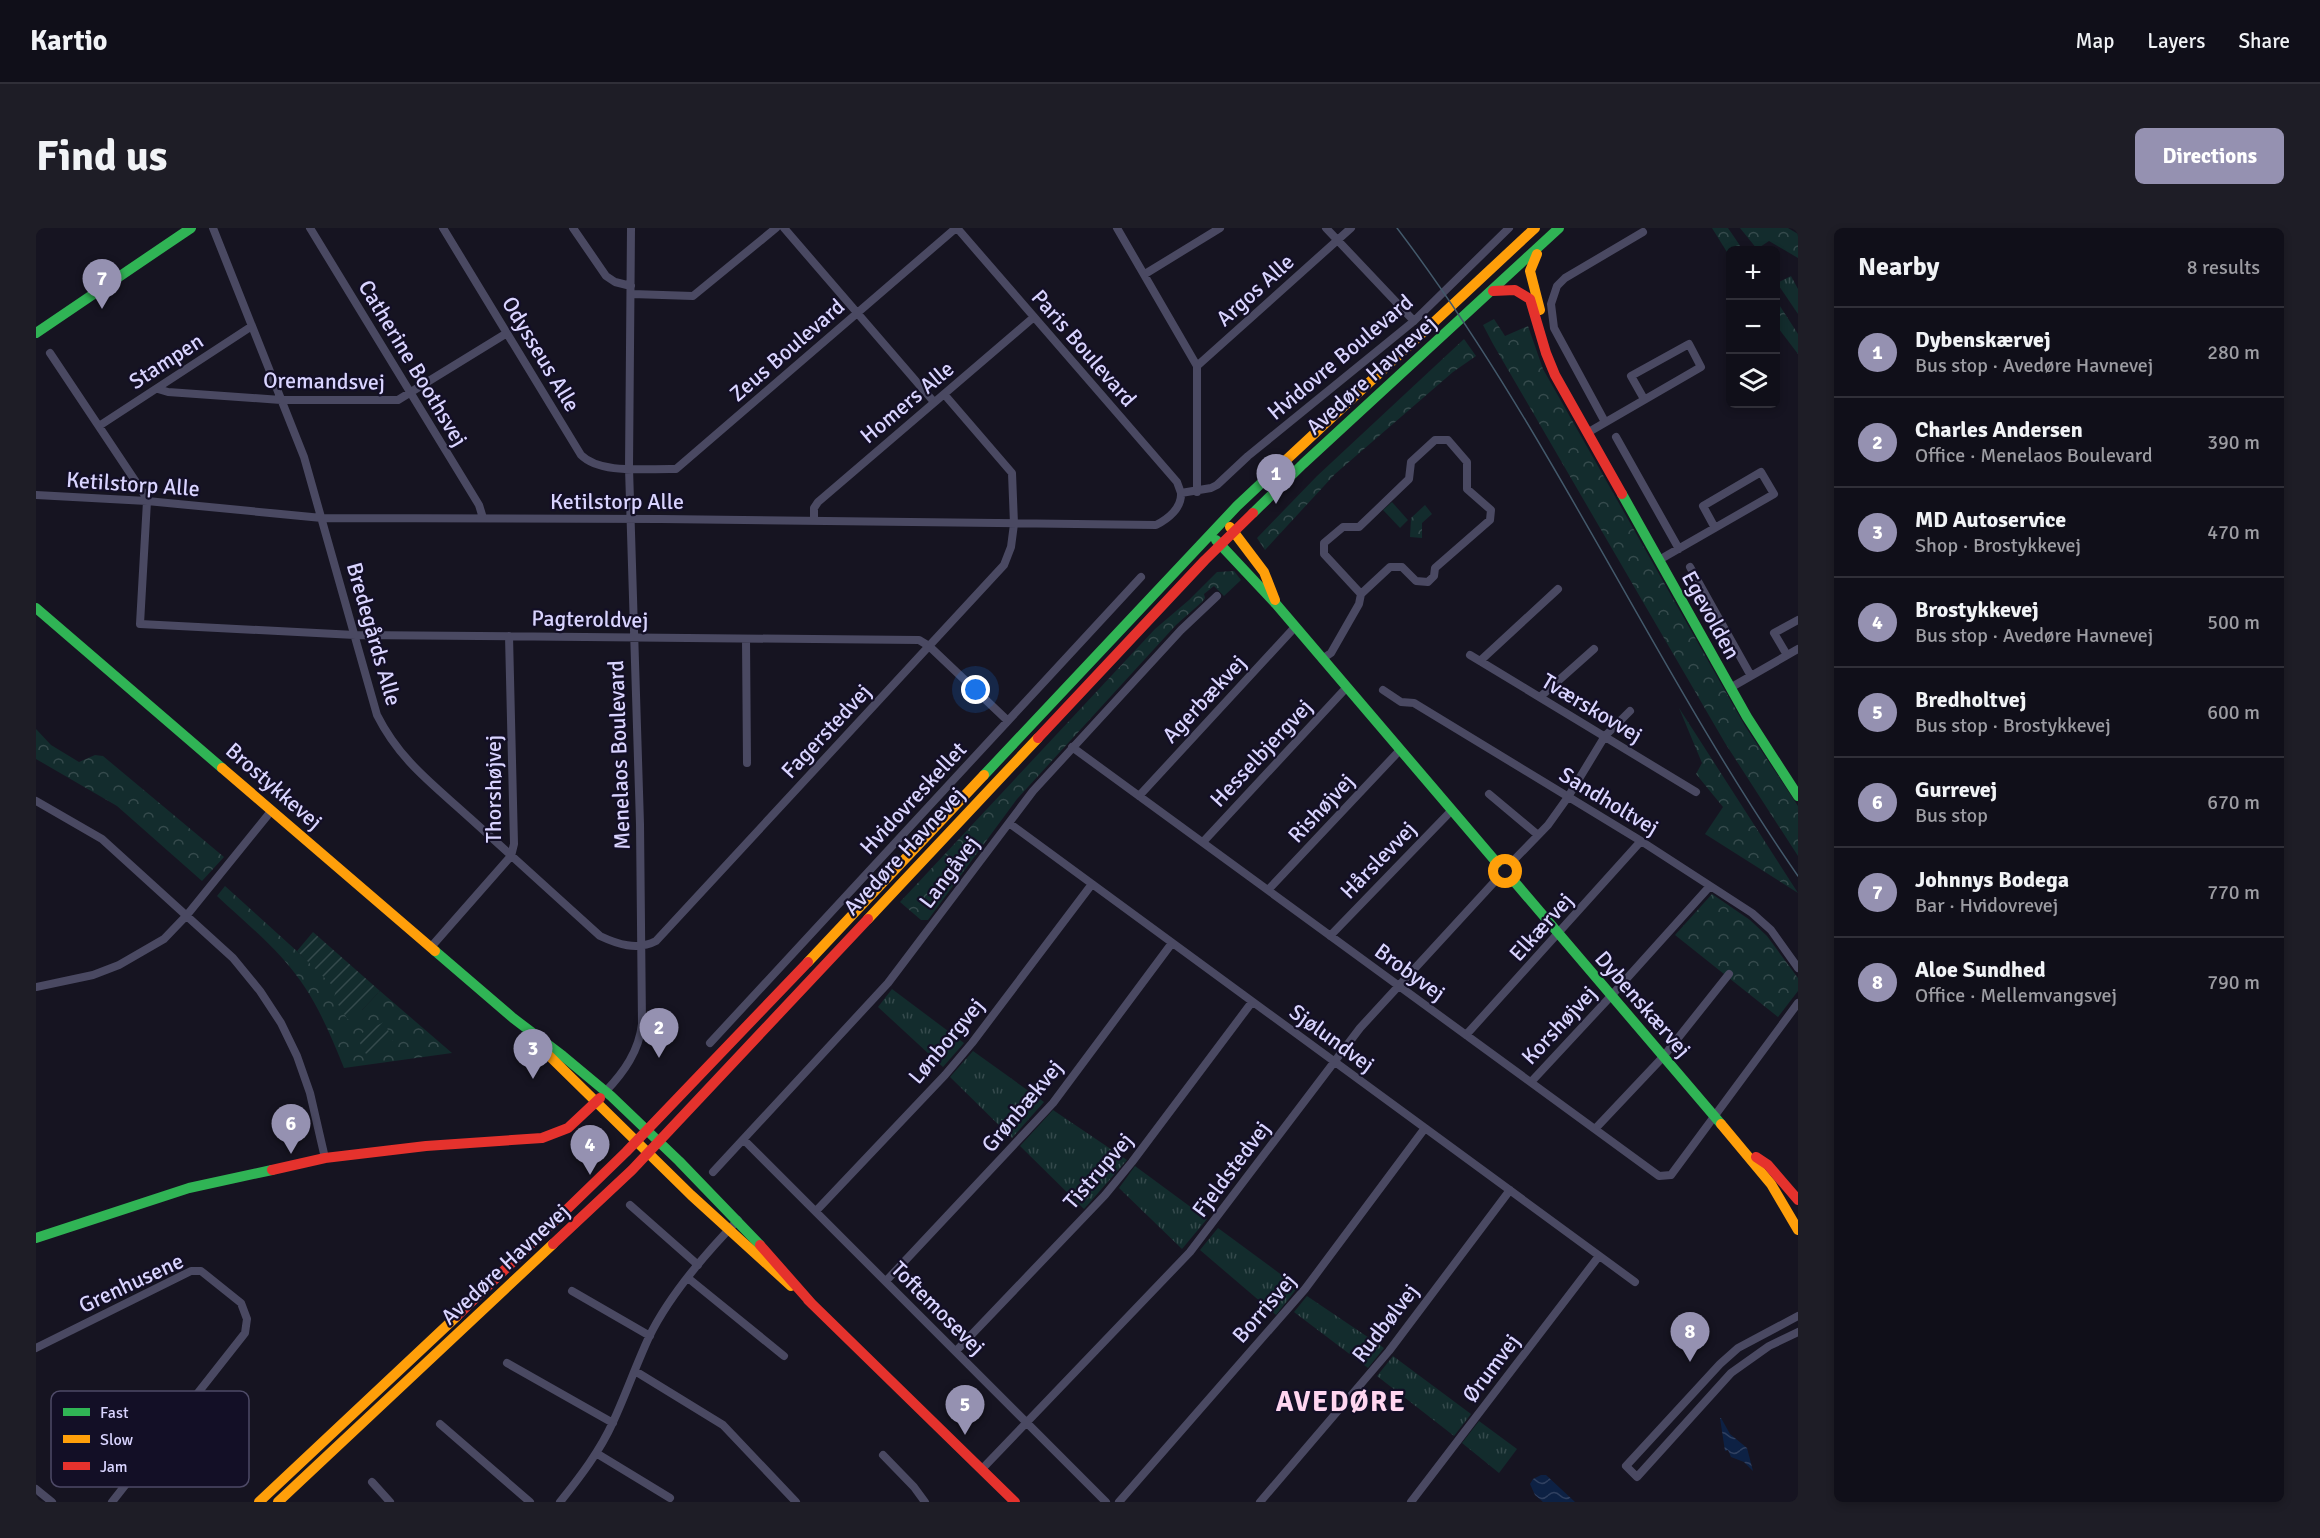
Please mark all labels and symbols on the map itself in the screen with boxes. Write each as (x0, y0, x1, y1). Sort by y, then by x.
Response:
street label: Argos Alle (1210, 248, 1300, 332)
pin: 7 (82, 260, 122, 309)
street label: Catherine Boothsvej (353, 275, 473, 451)
street label: Paris Boulevard (1026, 284, 1142, 412)
street label: Hvidovre Boulevard (1262, 288, 1418, 426)
street label: Odysseus Alle (496, 291, 586, 417)
street label: Zeus Boulevard (724, 293, 850, 407)
street label: Avedøre Havnevej (1300, 310, 1442, 440)
street label: Stampen (124, 327, 208, 395)
street label: Homers Alle (855, 355, 959, 449)
street label: Oremandsvej (263, 366, 385, 396)
pin: 1 (1256, 454, 1296, 504)
street label: Ketilstorp Alle (65, 466, 201, 502)
street label: Ketilstorp Alle (550, 488, 684, 515)
street label: Bredegårds Alle (341, 559, 407, 709)
street label: Egevolden (1676, 566, 1746, 664)
street label: Pagteroldvej (531, 604, 649, 634)
street label: Agerbækvej (1156, 649, 1252, 749)
street label: Menelaos Boulevard (602, 660, 636, 850)
street label: Tværskovvej (1537, 667, 1647, 749)
your location (961, 675, 990, 704)
street label: Fagerstedvej (775, 678, 877, 784)
street label: Hesselbjergvej (1204, 693, 1318, 813)
street label: Thorshøjvej (480, 735, 507, 843)
street label: Hvidovreskellet (854, 736, 972, 860)
street label: Brostykkevej (220, 737, 328, 835)
street label: Sandholtvej (1554, 761, 1664, 841)
street label: Rishøjvej (1282, 768, 1360, 848)
street label: Avedøre Havnevej (838, 781, 970, 921)
street label: Hårslevvej (1334, 816, 1422, 904)
street label: Langåvej (913, 830, 985, 914)
street label: Elkærvej (1503, 887, 1579, 967)
street label: Brobyvej (1369, 937, 1451, 1007)
street label: Dybenskærvej (1589, 945, 1697, 1063)
street label: Korshøjvej (1516, 980, 1602, 1070)
street label: Lønborgvej (902, 993, 990, 1089)
street label: Sjølundvej (1284, 998, 1380, 1078)
pin: 2 (640, 1008, 678, 1058)
pin: 3 (514, 1030, 552, 1079)
street label: Grønbækvej (976, 1054, 1068, 1158)
pin: 6 (272, 1104, 310, 1154)
street label: Fjeldstedvej (1186, 1116, 1276, 1222)
pin: 4 (570, 1126, 610, 1175)
street label: Tistrupvej (1057, 1127, 1139, 1215)
street label: Avedøre Havnevej (435, 1198, 575, 1330)
street label: Grenhusene (74, 1247, 188, 1319)
street label: Toftemosevej (885, 1255, 991, 1361)
street label: Borrisvej (1226, 1268, 1302, 1348)
street label: Rudbølvej (1346, 1278, 1424, 1368)
pin: 8 (1670, 1312, 1710, 1362)
street label: Ørumvej (1457, 1328, 1525, 1408)
district label: AVEDØRE (1276, 1385, 1406, 1419)
pin: 5 (946, 1386, 984, 1435)
legend (51, 1391, 249, 1487)
text: Fast (100, 1403, 129, 1423)
text: Slow (100, 1430, 134, 1450)
text: Jam (100, 1457, 128, 1477)

